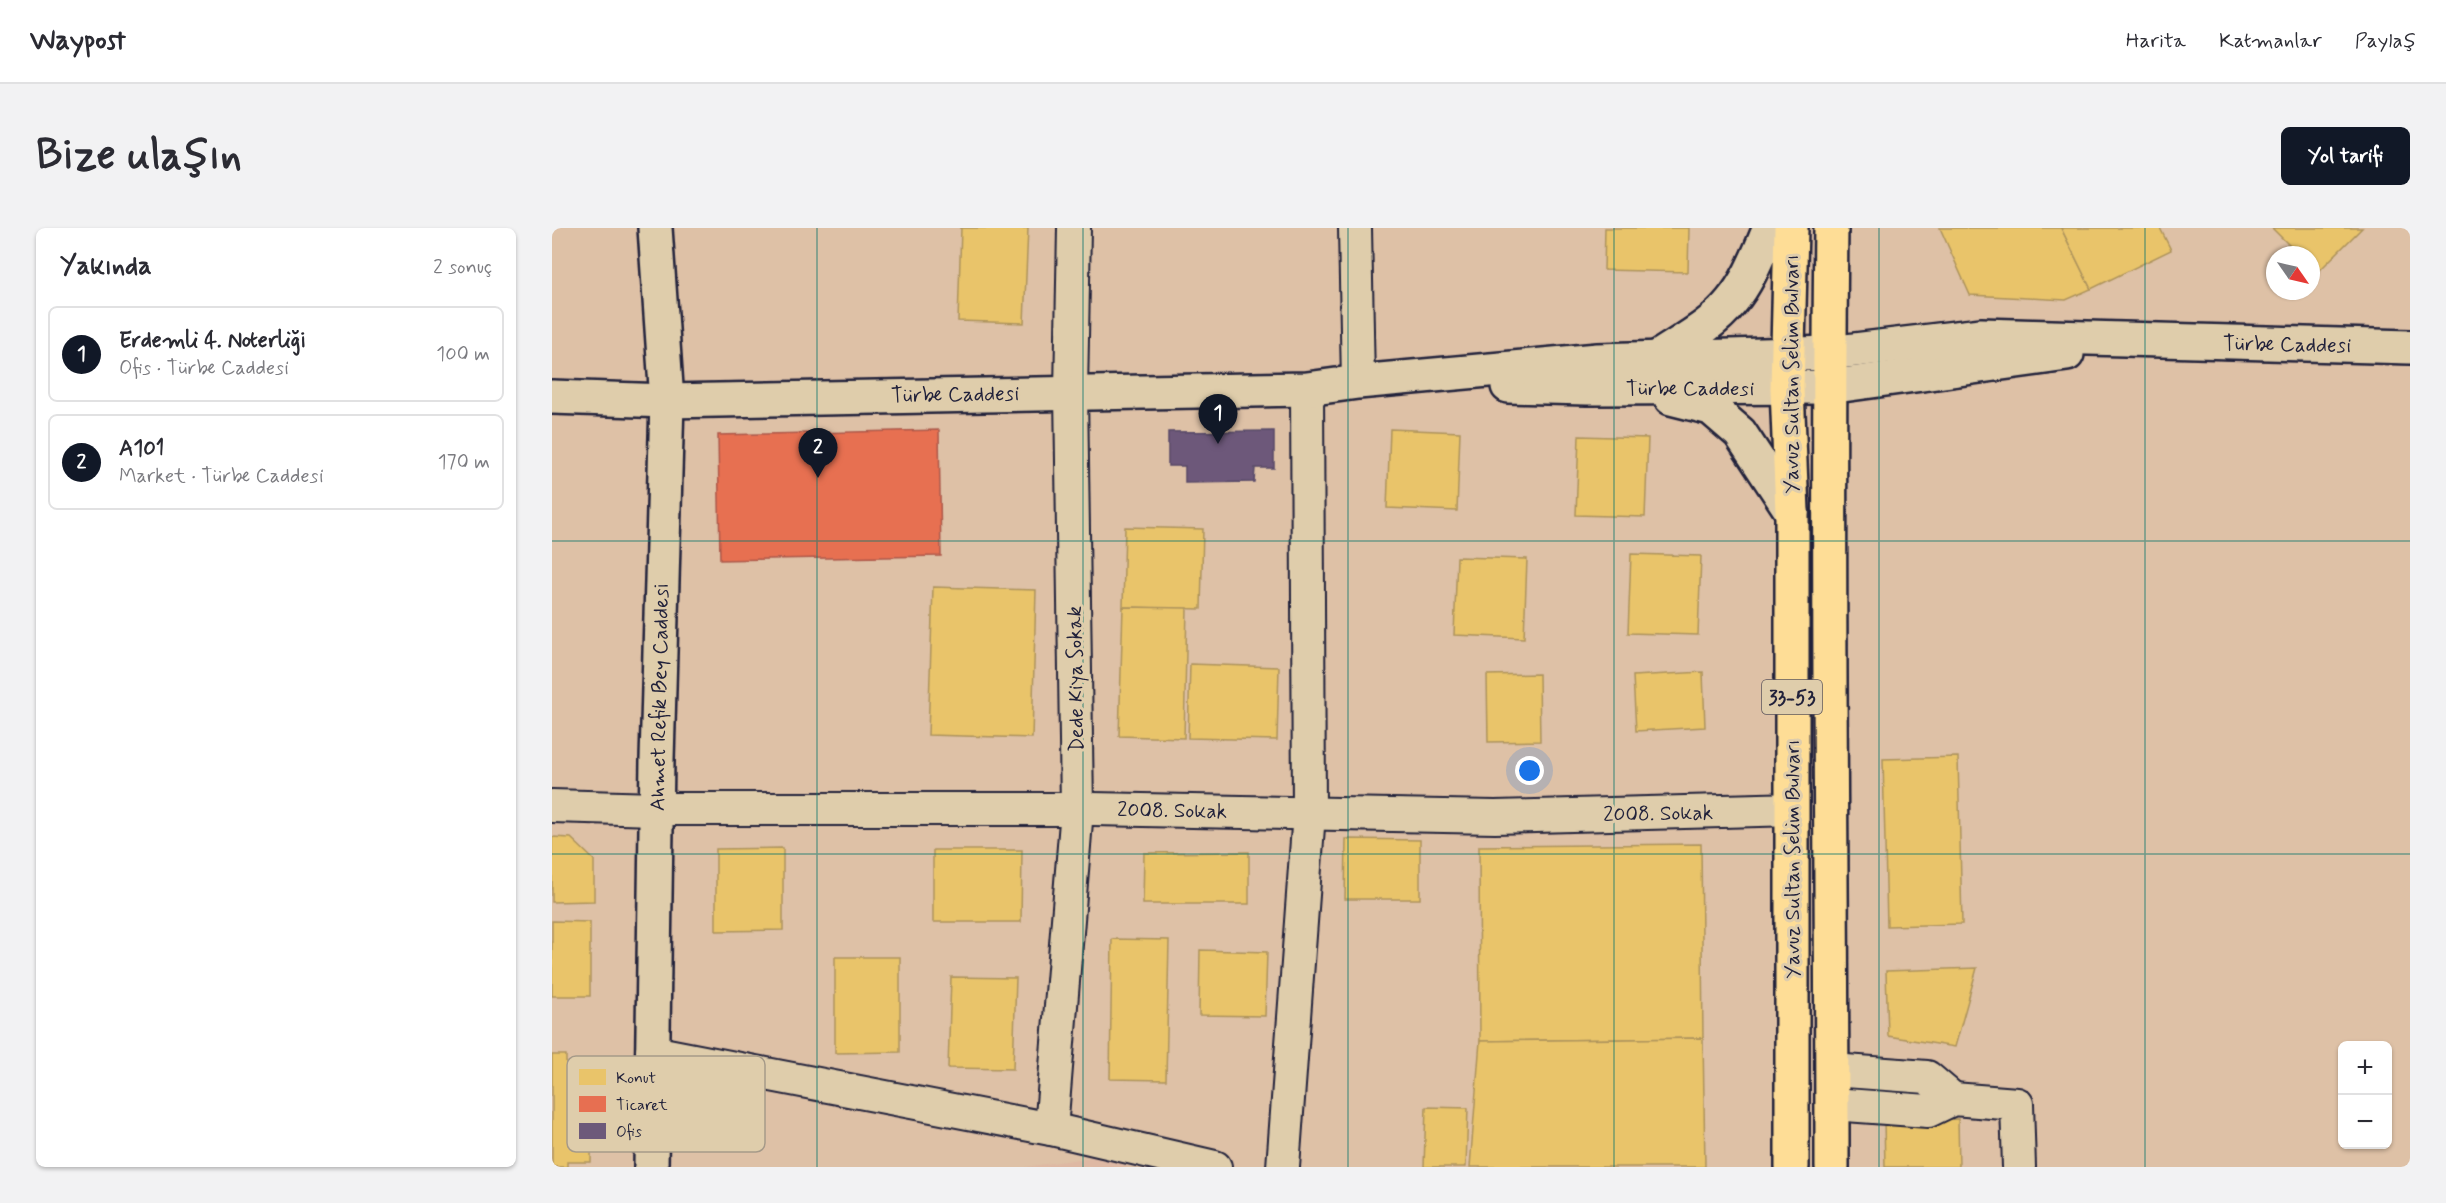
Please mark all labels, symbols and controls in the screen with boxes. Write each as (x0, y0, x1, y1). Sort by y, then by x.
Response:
text: Waypost (30, 23, 126, 60)
text: Harita (2126, 27, 2186, 55)
text: Katmanlar (2219, 27, 2322, 55)
text: Paylaş (2355, 27, 2416, 55)
button: Yol tarifi (2281, 127, 2410, 185)
text: Bize ulaşın (36, 129, 242, 184)
north arrow (2266, 246, 2320, 300)
text: Yakında (60, 250, 152, 284)
text: 2 sonuç (433, 254, 492, 281)
street label: Yavuz Sultan Selim Bulvarı (1778, 254, 1806, 494)
text: Erdemli 4. Noterliği (119, 327, 306, 355)
street label: Türbe Caddesi (2222, 330, 2352, 360)
text: 1 (77, 341, 86, 368)
text: 100 m (436, 341, 490, 368)
text: Ofis · Türbe Caddesi (119, 355, 289, 382)
street label: Türbe Caddesi (1626, 375, 1754, 403)
street label: Türbe Caddesi (891, 380, 1020, 410)
pin: 1 (1198, 394, 1238, 444)
pin: 2 (798, 428, 838, 478)
text: A101 (119, 435, 164, 463)
text: 2 (77, 449, 86, 476)
text: 170 m (438, 449, 490, 476)
text: Market · Türbe Caddesi (119, 463, 324, 490)
street label: Ahmet Refik Bey Caddesi (644, 583, 676, 811)
street label: Dede Kiya Sokak (1061, 605, 1091, 752)
road number: 33-53 (1762, 680, 1822, 714)
street label: Yavuz Sultan Selim Bulvarı (1779, 739, 1807, 979)
your location (1515, 756, 1544, 785)
street label: 2008. Sokak (1117, 796, 1227, 826)
street label: 2008. Sokak (1603, 799, 1713, 829)
map controls (2338, 1041, 2392, 1149)
button: + (2338, 1041, 2392, 1095)
legend (567, 1056, 765, 1152)
text: Konut (616, 1068, 657, 1089)
text: Ticaret (616, 1095, 668, 1116)
button: − (2338, 1095, 2392, 1149)
text: Ofis (616, 1122, 642, 1143)

